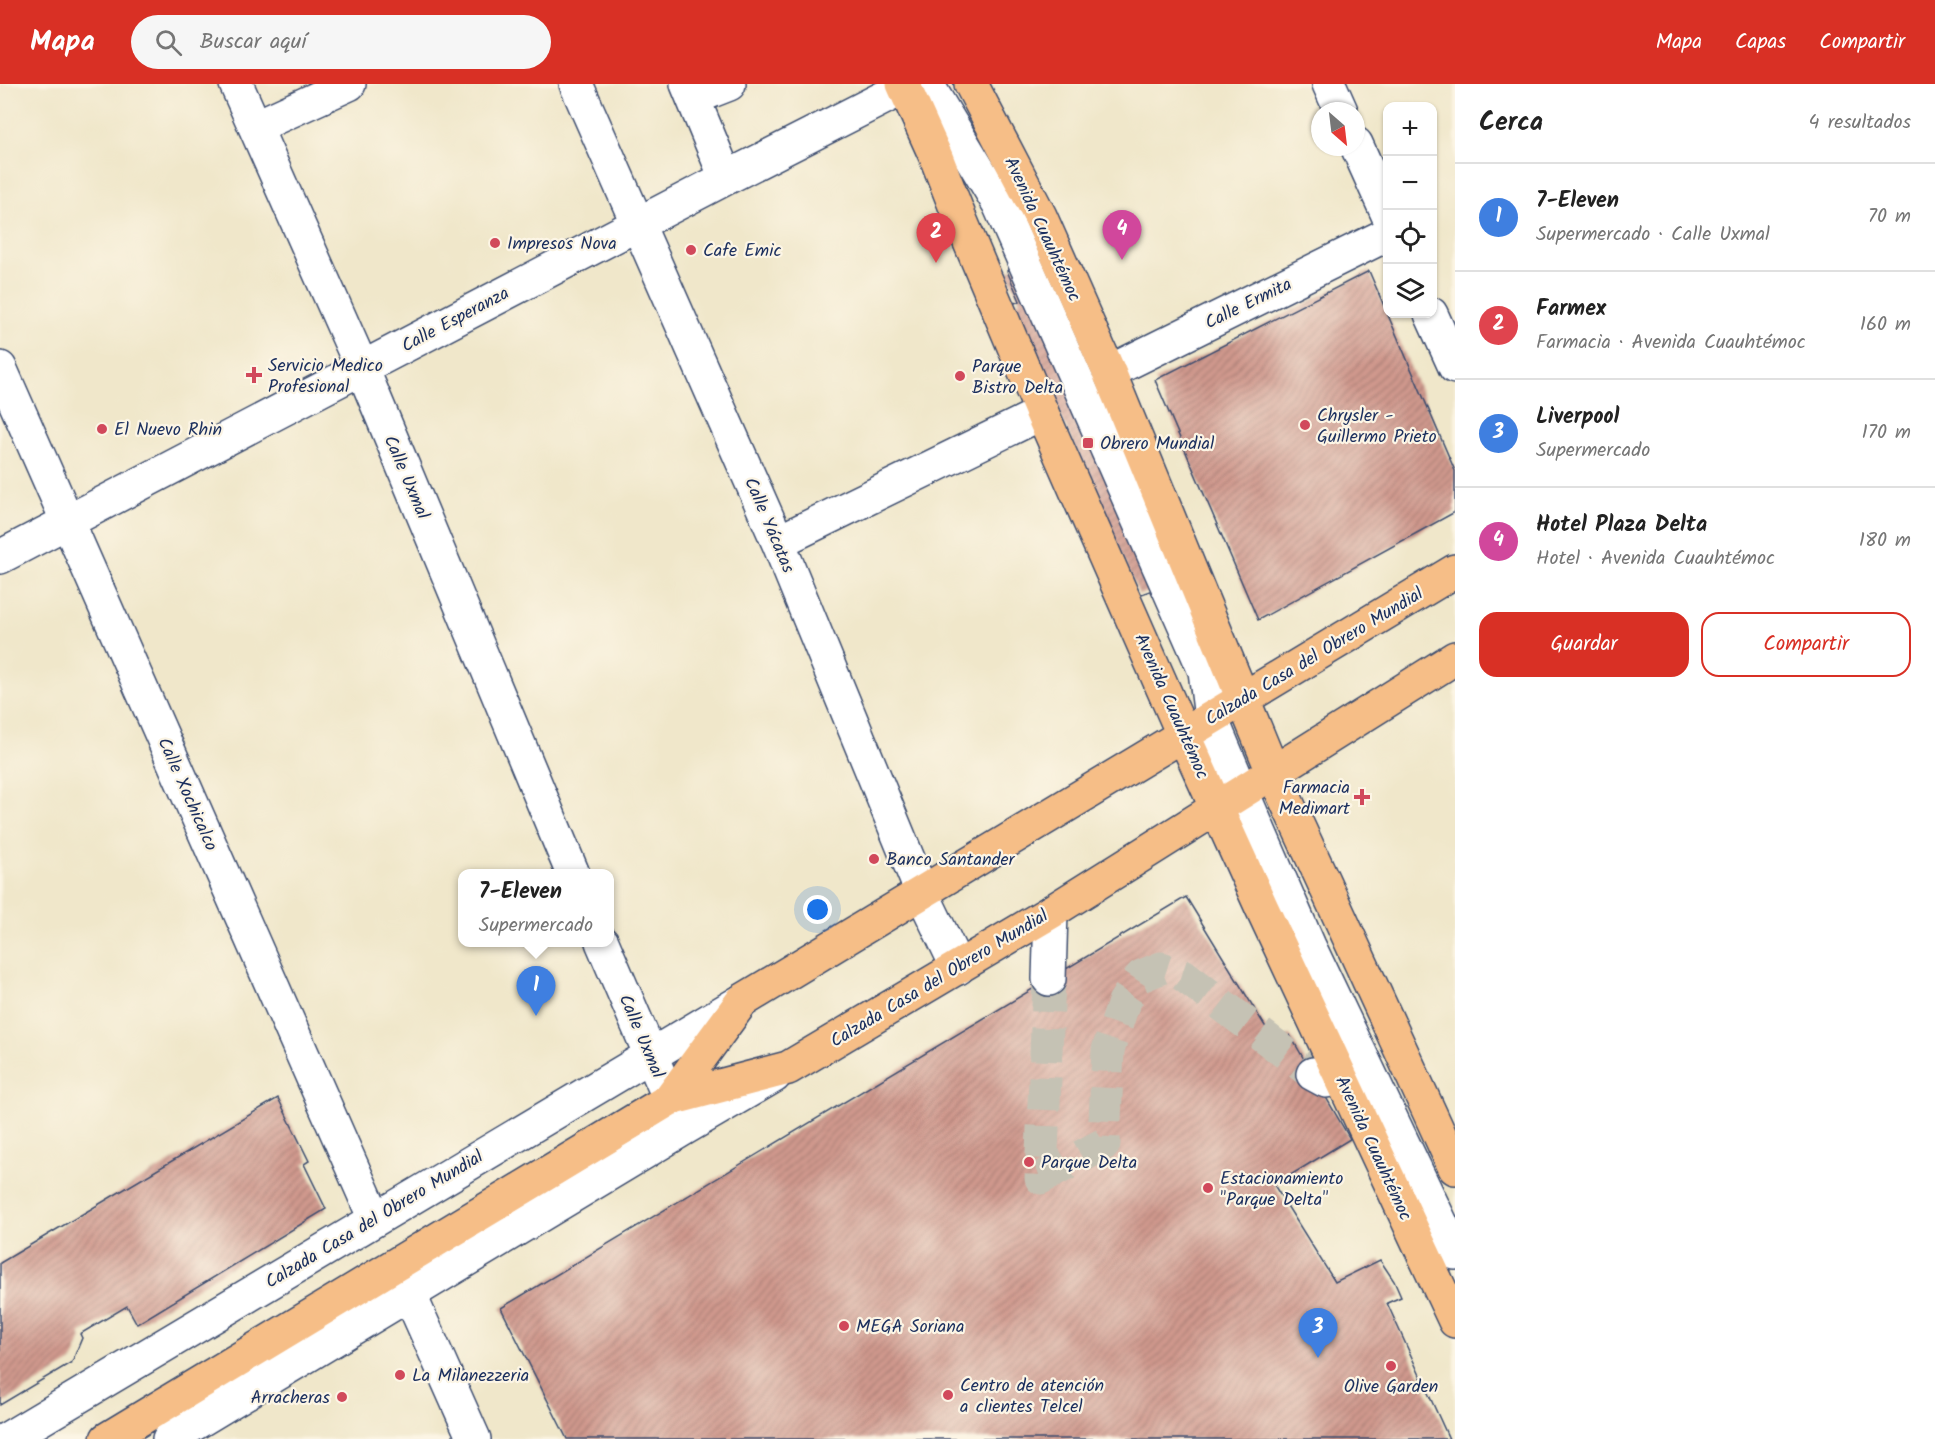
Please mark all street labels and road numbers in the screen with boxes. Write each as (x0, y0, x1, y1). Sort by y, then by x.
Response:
street label: Avenida Cuauhtémoc (995, 152, 1088, 307)
street label: Calle Ermita (1200, 271, 1297, 338)
street label: Calle Esperanza (397, 280, 515, 361)
street label: Calle Uxmal (375, 431, 437, 525)
street label: Calle Yácatas (735, 473, 802, 578)
street label: Calzada Casa del Obrero Mundial (1200, 580, 1430, 734)
street label: Avenida Cuauhtémoc (1126, 629, 1216, 784)
street label: Calle Xochicalco (149, 733, 225, 856)
street label: Calzada Casa del Obrero Mundial (825, 902, 1055, 1056)
street label: Calle Uxmal (610, 990, 672, 1084)
street label: Avenida Cuauhtémoc (1326, 1071, 1419, 1226)
street label: Calzada Casa del Obrero Mundial (260, 1143, 490, 1297)

